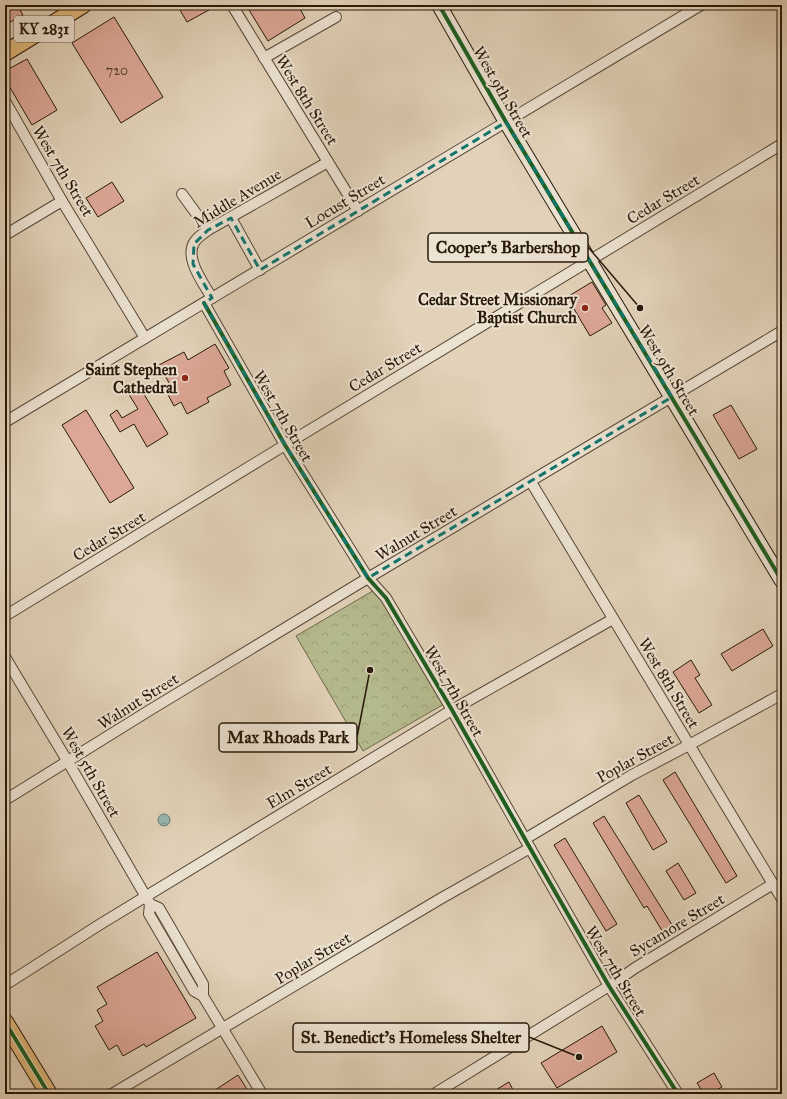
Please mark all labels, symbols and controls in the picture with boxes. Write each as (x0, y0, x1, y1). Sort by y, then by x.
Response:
road number: KY 2831 (14, 16, 74, 42)
street label: West 9th Street (469, 43, 537, 141)
street label: West 8th Street (272, 52, 342, 149)
house number: 720 (106, 62, 128, 79)
street label: West 7th Street (28, 122, 98, 220)
street label: Middle Avenue (190, 164, 285, 232)
street label: Locust Street (302, 170, 389, 232)
street label: Cedar Street (623, 170, 703, 228)
callout: Cooper's Barbershop (428, 233, 588, 262)
text: Cooper's Barbershop (436, 237, 581, 258)
place label: Cedar Street Missionary Baptist Church (418, 290, 578, 328)
marker: Cedar Street Missionary Baptist Church (580, 303, 590, 313)
street label: West 9th Street (634, 321, 704, 419)
street label: Cedar Street (345, 338, 425, 396)
place label: Saint Stephen Cathedral (85, 360, 178, 397)
street label: West 7th Street (249, 367, 317, 465)
marker: Saint Stephen Cathedral (180, 373, 190, 383)
street label: Walnut Street (372, 501, 460, 565)
street label: Cedar Street (69, 507, 149, 565)
street label: West 8th Street (634, 634, 704, 732)
street label: West 7th Street (420, 642, 488, 740)
street label: Walnut Street (94, 669, 182, 733)
street label: West 5th Street (57, 723, 125, 821)
callout: Max Rhoads Park (219, 723, 357, 752)
text: Max Rhoads Park (227, 727, 350, 748)
street label: Poplar Street (593, 729, 677, 787)
street label: Elm Street (263, 759, 335, 813)
street label: Sycamore Street (626, 889, 728, 961)
street label: West 7th Street (581, 922, 651, 1020)
street label: Poplar Street (272, 928, 355, 988)
callout: St. Benedict's Homeless Shelter (293, 1023, 529, 1052)
text: St. Benedict's Homeless Shelter (301, 1027, 522, 1048)

